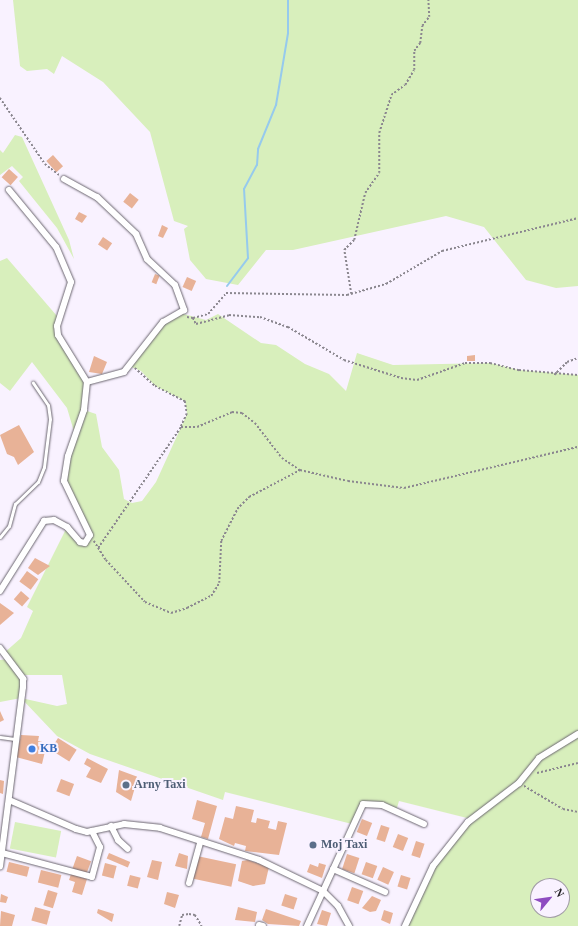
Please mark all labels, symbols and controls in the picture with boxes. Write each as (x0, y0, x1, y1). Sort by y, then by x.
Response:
place label: KB (40, 742, 57, 756)
marker: KB (27, 744, 37, 754)
place label: Arny Taxi (134, 778, 186, 792)
marker: Arny Taxi (121, 780, 131, 790)
place label: Moj Taxi (321, 838, 368, 852)
marker: Moj Taxi (308, 840, 318, 850)
north arrow (530, 878, 570, 918)
text: N (552, 886, 567, 899)

